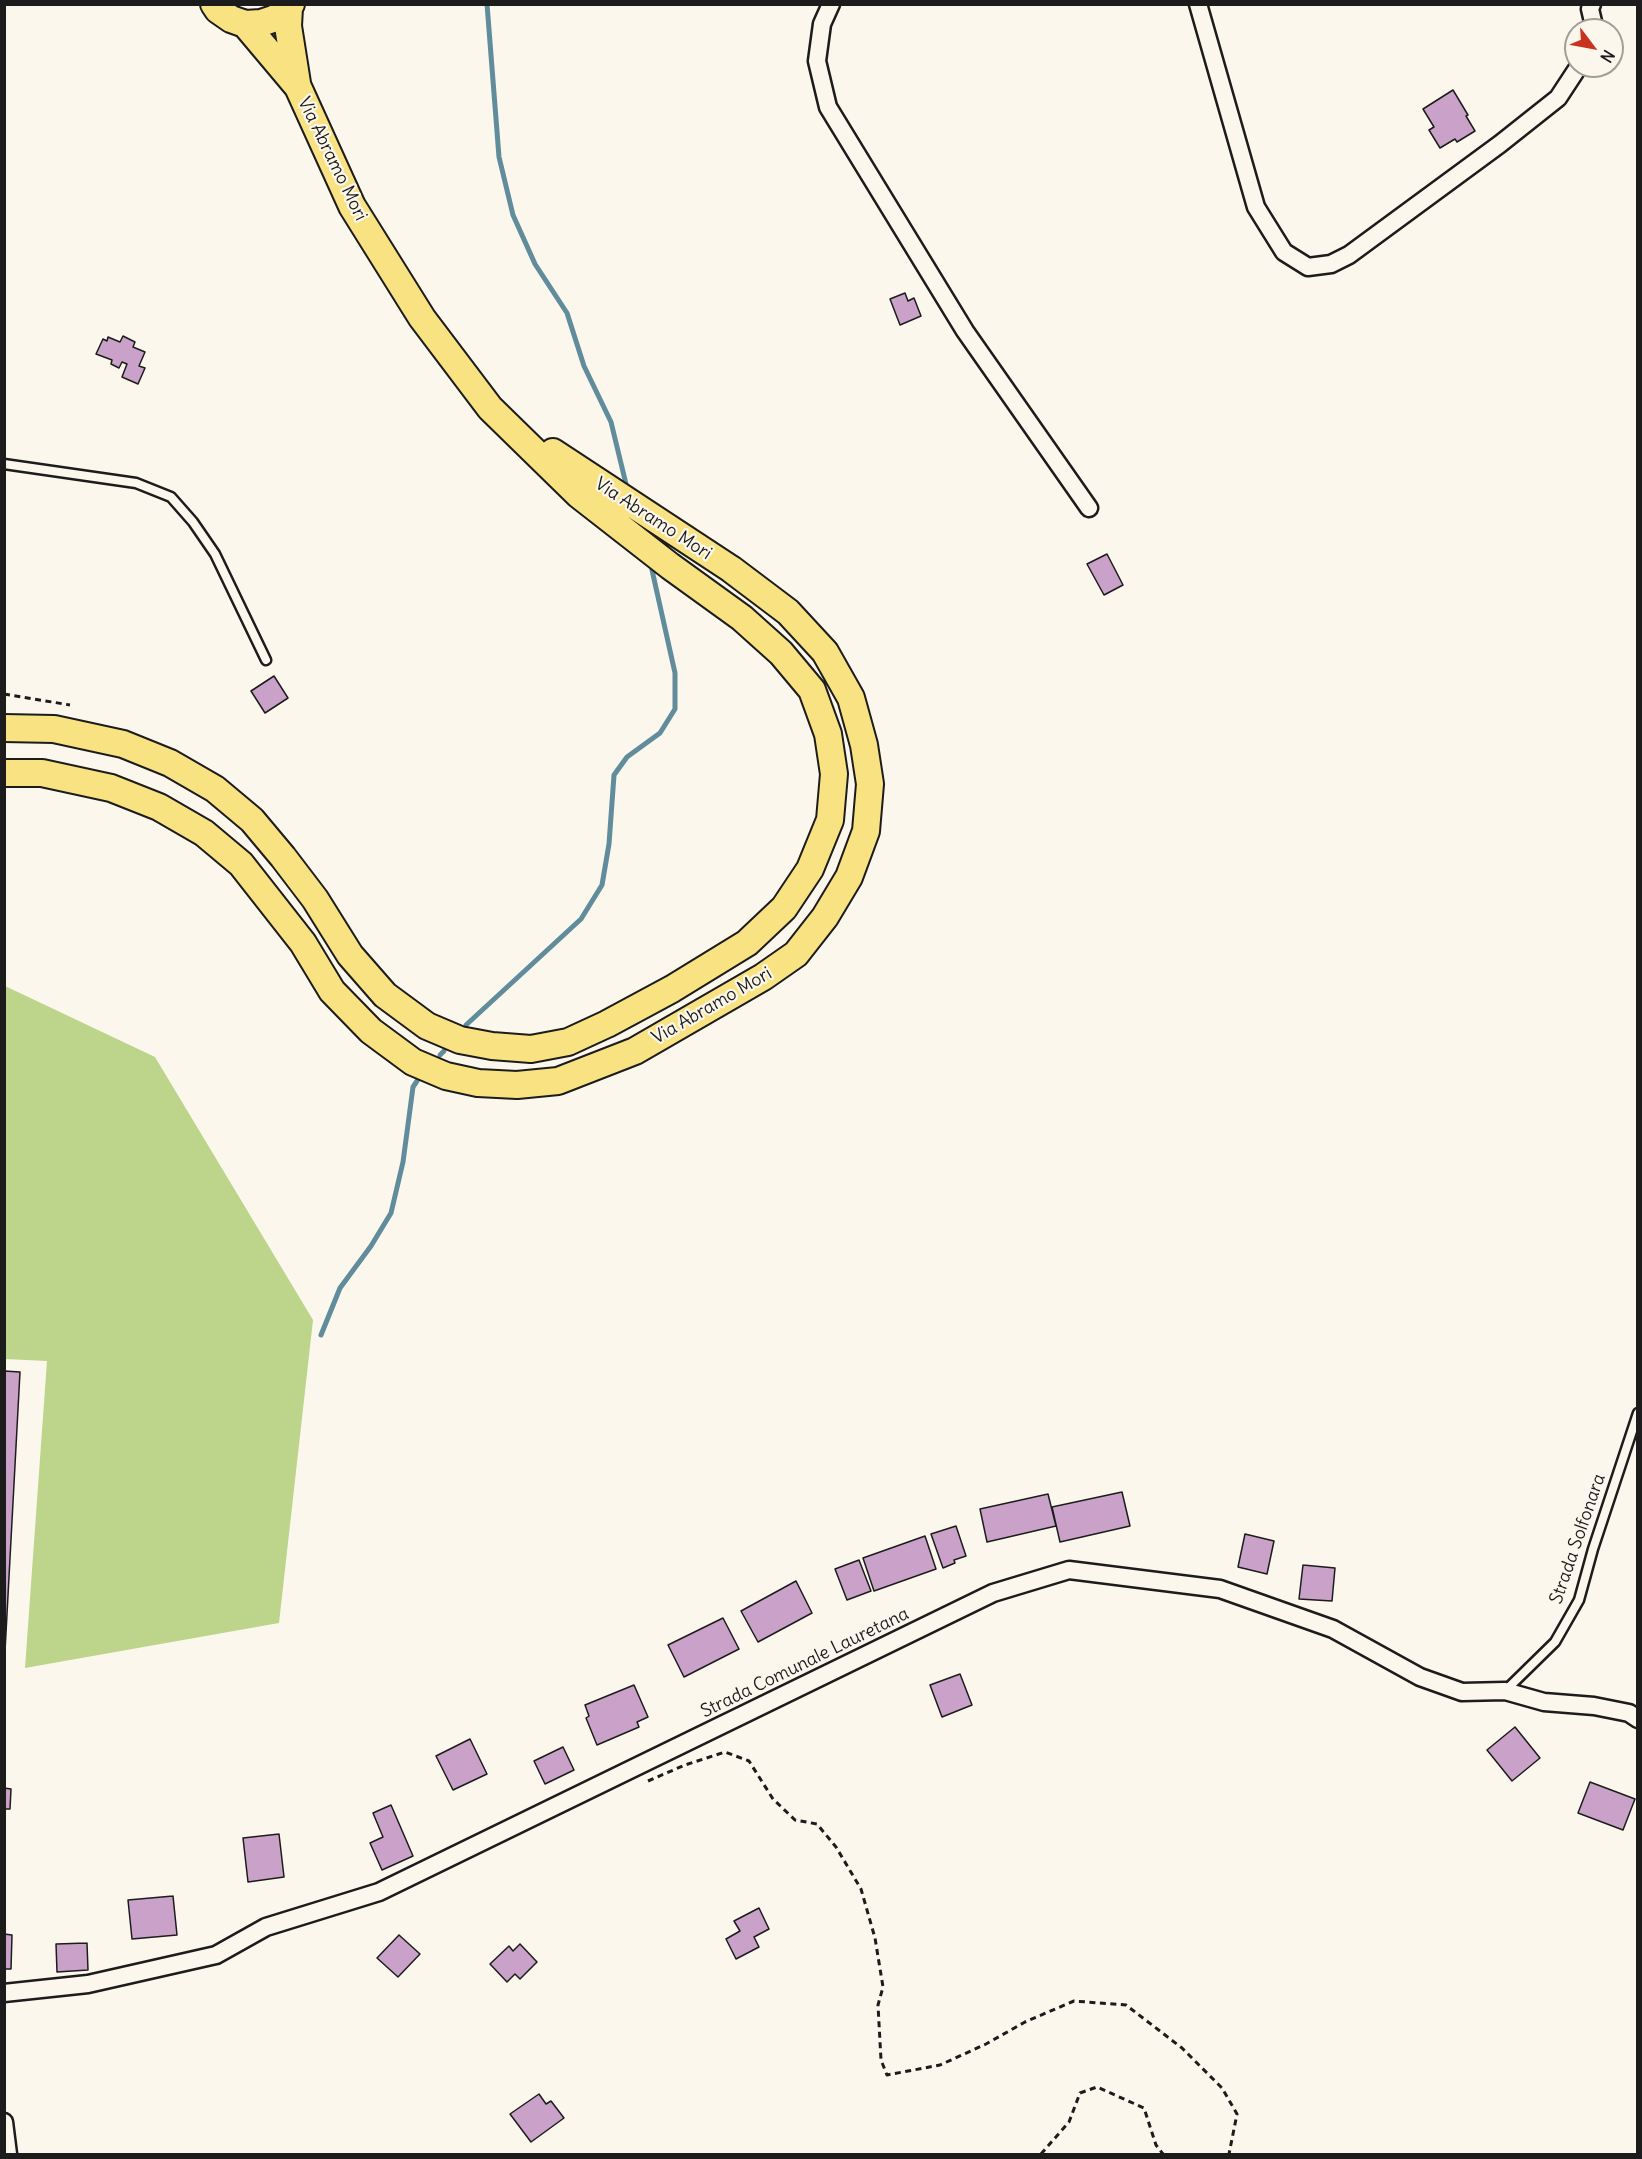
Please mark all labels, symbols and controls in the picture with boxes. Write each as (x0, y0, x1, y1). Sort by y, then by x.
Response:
north arrow (1564, 18, 1624, 78)
text: N (1596, 46, 1619, 66)
street label: Via Abramo Mori (293, 94, 371, 224)
street label: Via Abramo Mori (591, 473, 715, 565)
street label: Via Abramo Mori (648, 963, 776, 1049)
street label: Strada Solfonara (1546, 1471, 1610, 1607)
street label: Strada Comunale Lauretana (697, 1603, 913, 1723)

